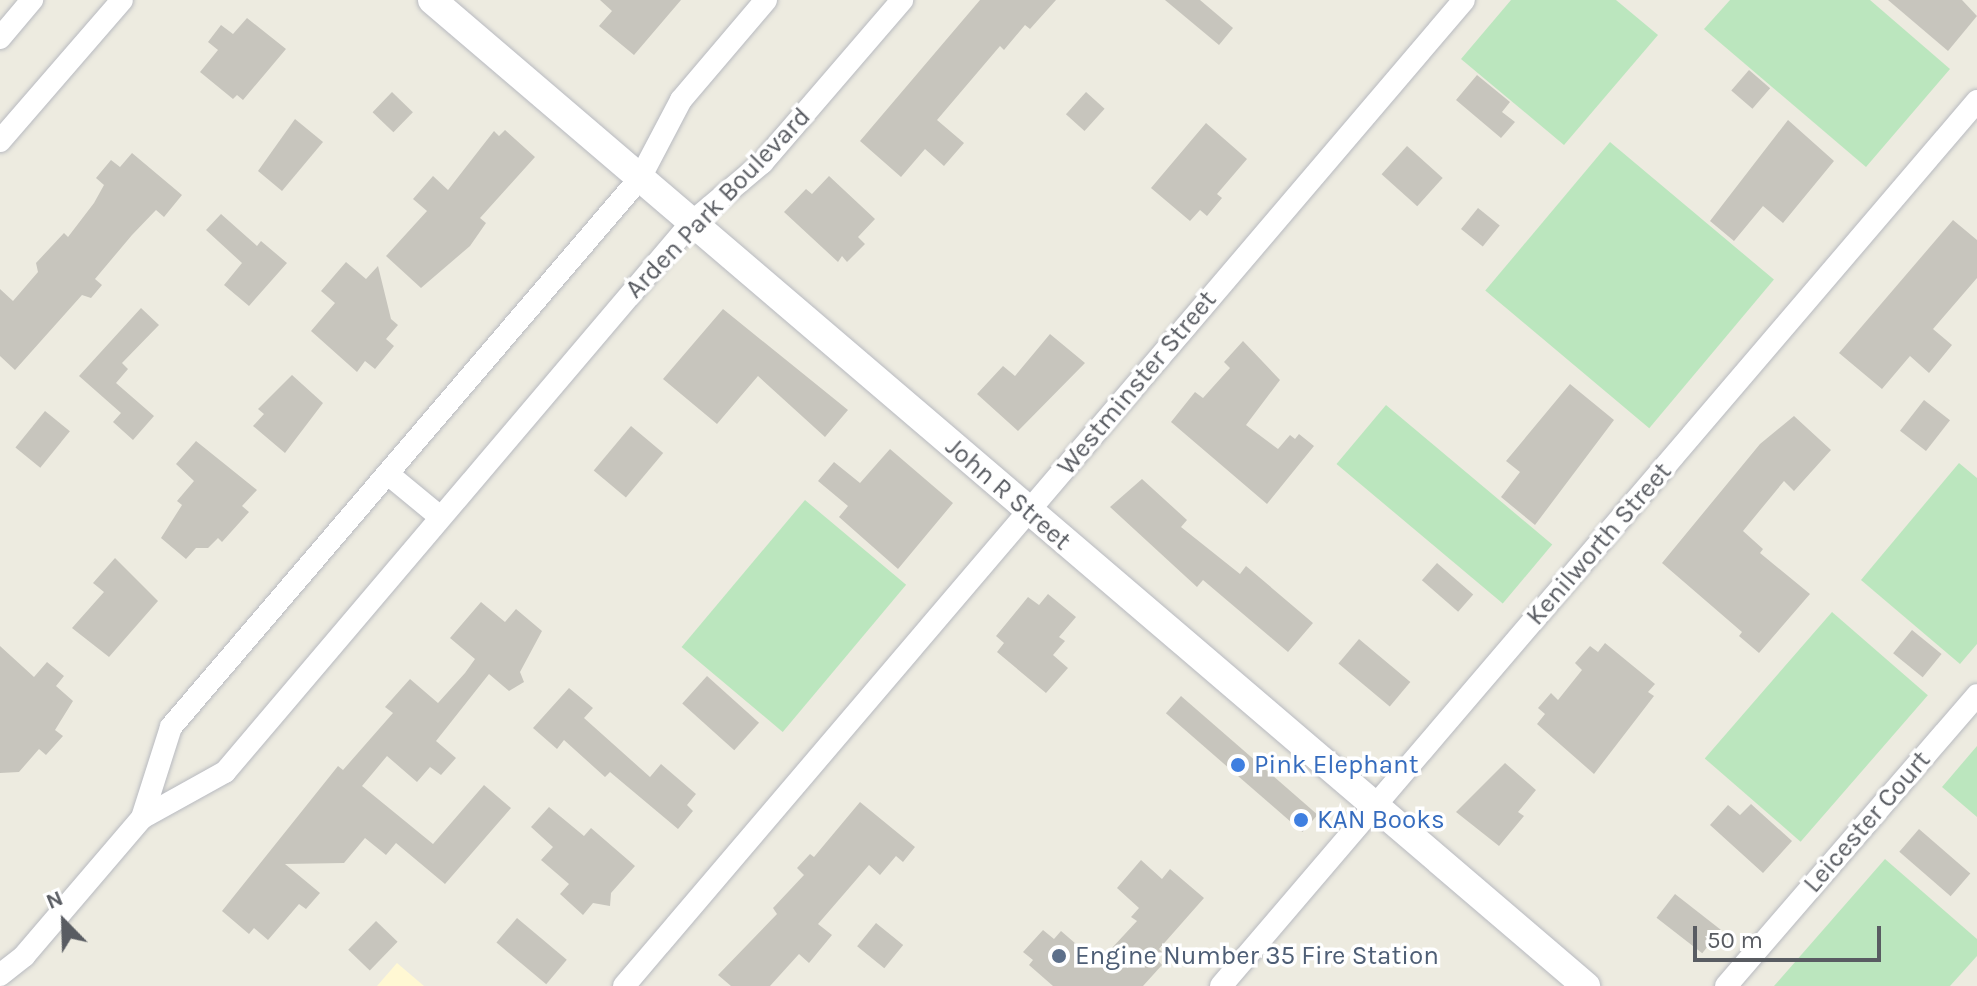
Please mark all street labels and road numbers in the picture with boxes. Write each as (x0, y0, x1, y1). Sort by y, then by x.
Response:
street label: Arden Park Boulevard (619, 101, 817, 305)
street label: Westminster Street (1051, 285, 1223, 481)
street label: John R Street (939, 431, 1077, 557)
street label: Kenilworth Street (1520, 456, 1678, 632)
street label: Leicester Court (1797, 745, 1937, 899)

